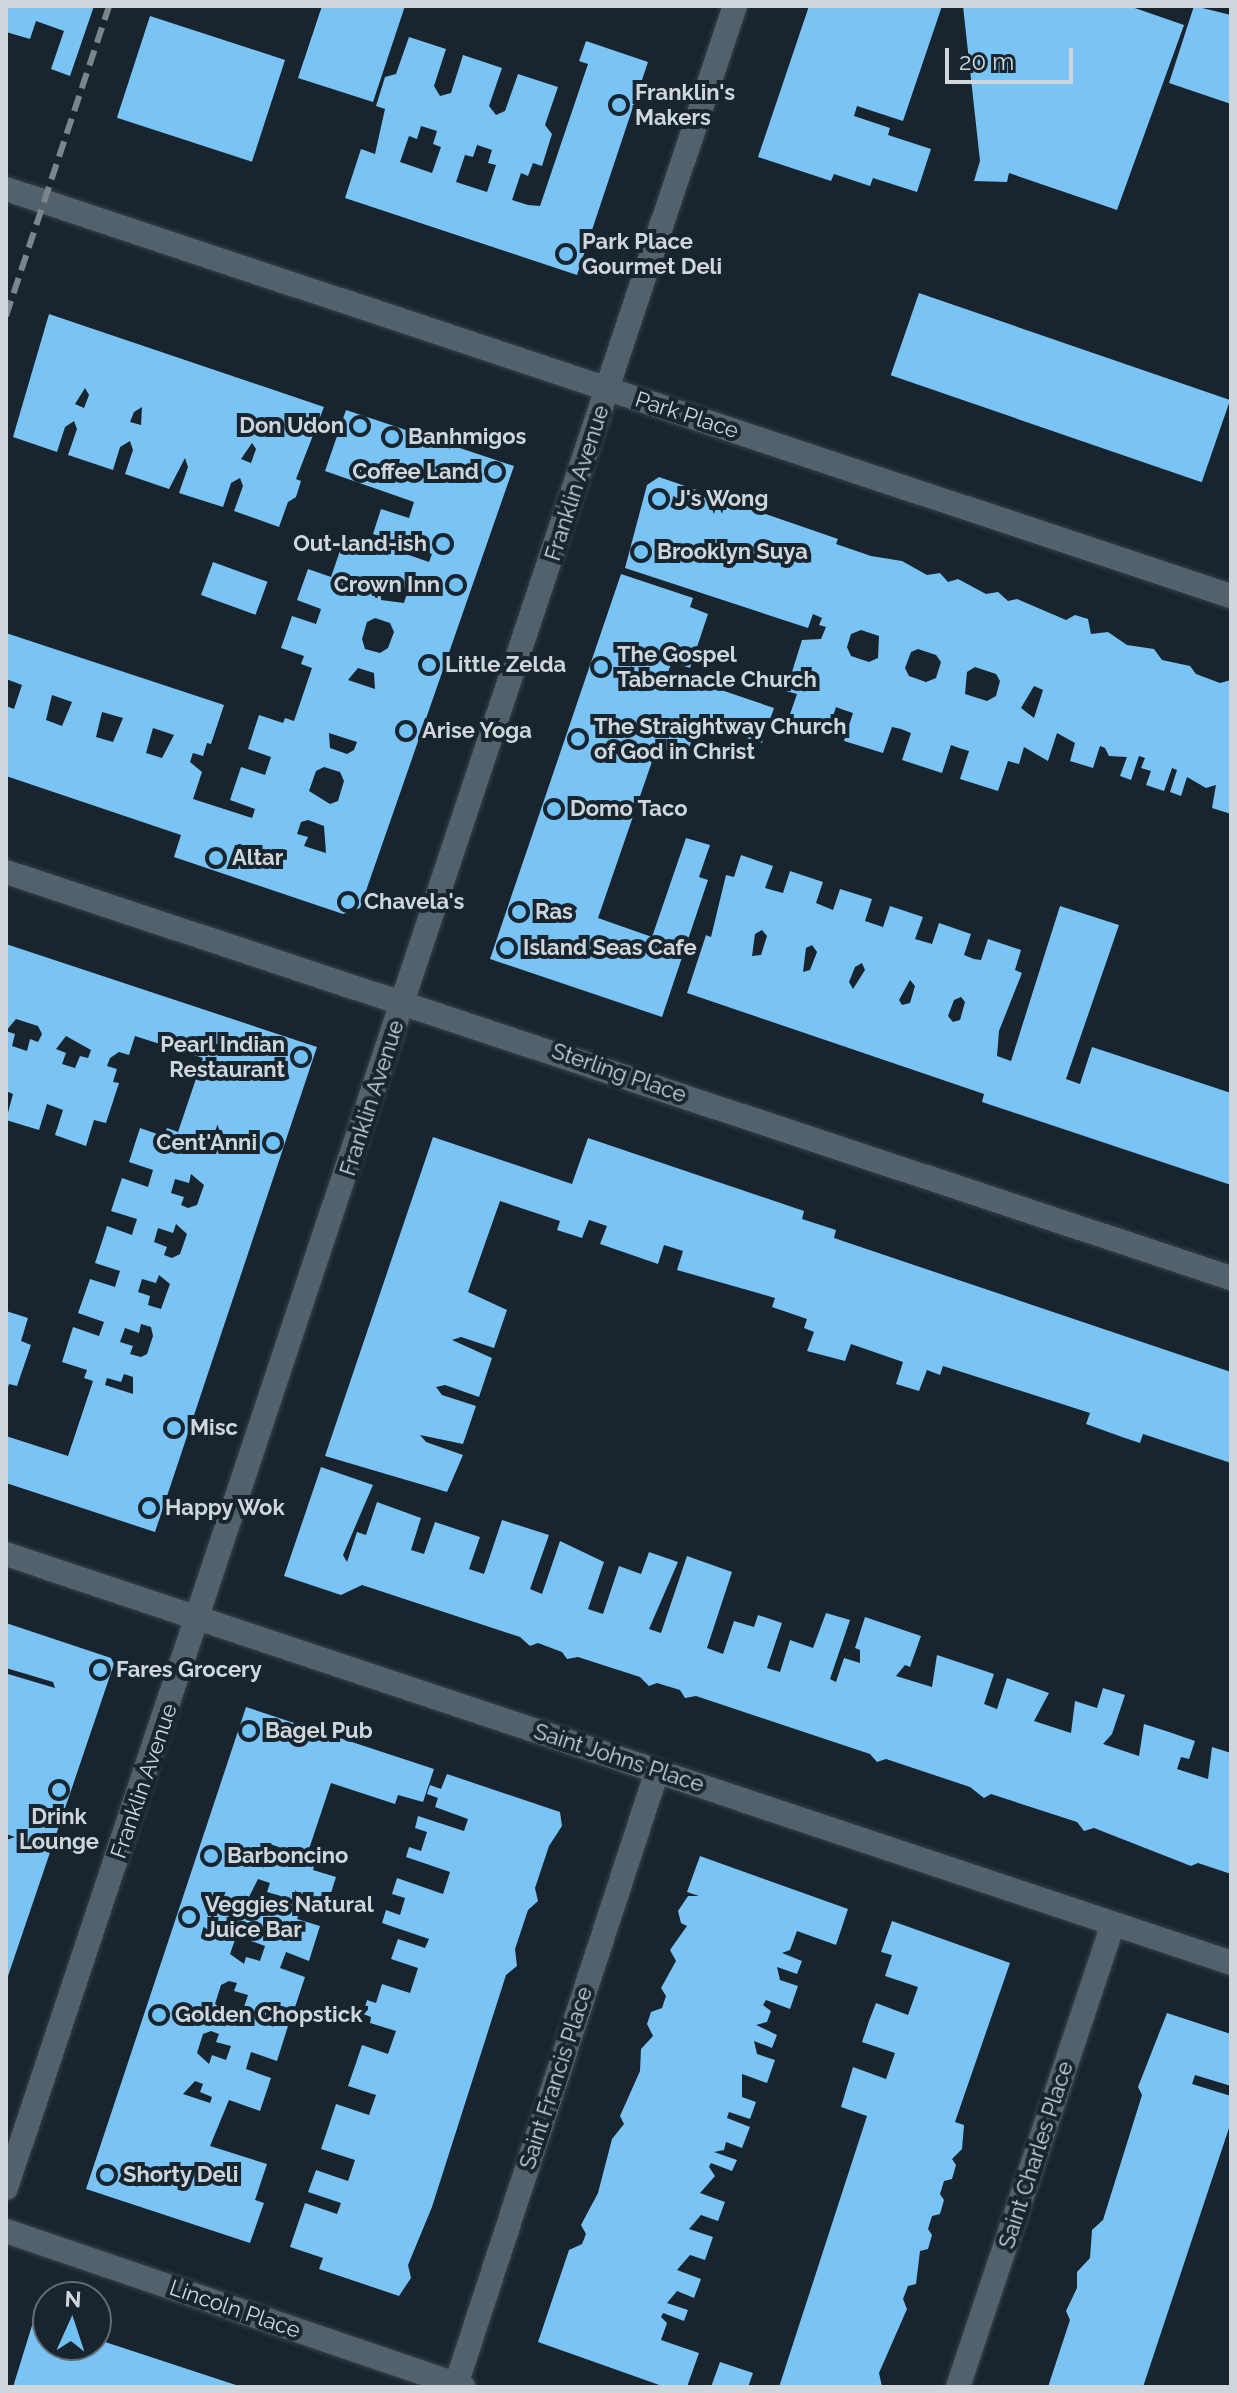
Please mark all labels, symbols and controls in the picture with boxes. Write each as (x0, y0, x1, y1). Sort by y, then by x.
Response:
scale bar (949, 32, 1077, 82)
text: 20 m (959, 47, 1014, 76)
place label: Franklin's Makers (635, 79, 735, 130)
marker: Franklin's Makers (610, 96, 628, 114)
place label: Park Place Gourmet Deli (582, 228, 722, 280)
marker: Park Place Gourmet Deli (557, 245, 575, 263)
street label: Park Place (632, 386, 742, 444)
street label: Franklin Avenue (539, 402, 615, 564)
place label: Don Udon (239, 413, 344, 439)
marker: Don Udon (351, 417, 369, 435)
place label: Banhmigos (408, 424, 526, 450)
marker: Banhmigos (383, 428, 401, 446)
place label: Coffee Land (352, 459, 479, 485)
marker: Coffee Land (486, 463, 504, 481)
place label: J's Wong (675, 486, 769, 512)
marker: J's Wong (650, 490, 668, 508)
place label: Out-land-ish (293, 531, 427, 557)
marker: Out-land-ish (434, 535, 452, 553)
place label: Brooklyn Suya (657, 539, 808, 565)
marker: Brooklyn Suya (632, 543, 650, 561)
place label: Crown Inn (334, 572, 440, 598)
marker: Crown Inn (447, 576, 465, 594)
place label: The Gospel Tabernacle Church (617, 641, 817, 692)
place label: Little Zelda (445, 652, 566, 678)
marker: Little Zelda (420, 656, 438, 674)
marker: The Gospel Tabernacle Church (592, 658, 610, 676)
place label: The Straightway Church of God in Christ (594, 713, 847, 764)
place label: Arise Yoga (422, 718, 533, 744)
marker: Arise Yoga (397, 722, 415, 740)
marker: The Straightway Church of God in Christ (569, 730, 587, 748)
place label: Domo Taco (570, 796, 688, 822)
marker: Domo Taco (545, 800, 563, 818)
place label: Altar (232, 845, 283, 871)
marker: Altar (207, 849, 225, 867)
place label: Chavela's (364, 889, 464, 915)
marker: Chavela's (339, 893, 357, 911)
place label: Ras (535, 899, 573, 925)
marker: Ras (510, 903, 528, 921)
place label: Island Seas Cafe (523, 935, 697, 961)
marker: Island Seas Cafe (498, 939, 516, 957)
street label: Franklin Avenue (334, 1017, 410, 1179)
place label: Pearl Indian Restaurant (160, 1031, 285, 1082)
street label: Sterling Place (548, 1038, 690, 1108)
marker: Pearl Indian Restaurant (292, 1048, 310, 1066)
place label: Cent'Anni (156, 1130, 257, 1156)
marker: Cent'Anni (264, 1134, 282, 1152)
place label: Misc (190, 1415, 238, 1441)
marker: Misc (165, 1419, 183, 1437)
place label: Happy Wok (165, 1495, 286, 1521)
marker: Happy Wok (140, 1499, 158, 1517)
place label: Fares Grocery (116, 1657, 262, 1683)
marker: Fares Grocery (91, 1661, 109, 1679)
street label: Franklin Avenue (105, 1700, 183, 1862)
place label: Bagel Pub (265, 1718, 373, 1744)
street label: Saint Johns Place (530, 1718, 708, 1798)
marker: Bagel Pub (240, 1722, 258, 1740)
marker: Drink Lounge (50, 1781, 68, 1799)
place label: Drink Lounge (19, 1803, 99, 1854)
place label: Barboncino (227, 1843, 348, 1869)
marker: Barboncino (202, 1847, 220, 1865)
place label: Veggies Natural Juice Bar (205, 1891, 374, 1942)
marker: Veggies Natural Juice Bar (180, 1908, 198, 1926)
street label: Saint Francis Place (514, 1984, 598, 2172)
place label: Golden Chopstick (175, 2002, 362, 2028)
marker: Golden Chopstick (150, 2006, 168, 2024)
street label: Saint Charles Place (993, 2058, 1079, 2252)
place label: Shorty Deli (123, 2162, 239, 2188)
marker: Shorty Deli (98, 2166, 116, 2184)
street label: Lincoln Place (166, 2274, 304, 2344)
north arrow (32, 2281, 112, 2361)
text: N (64, 2286, 82, 2312)

